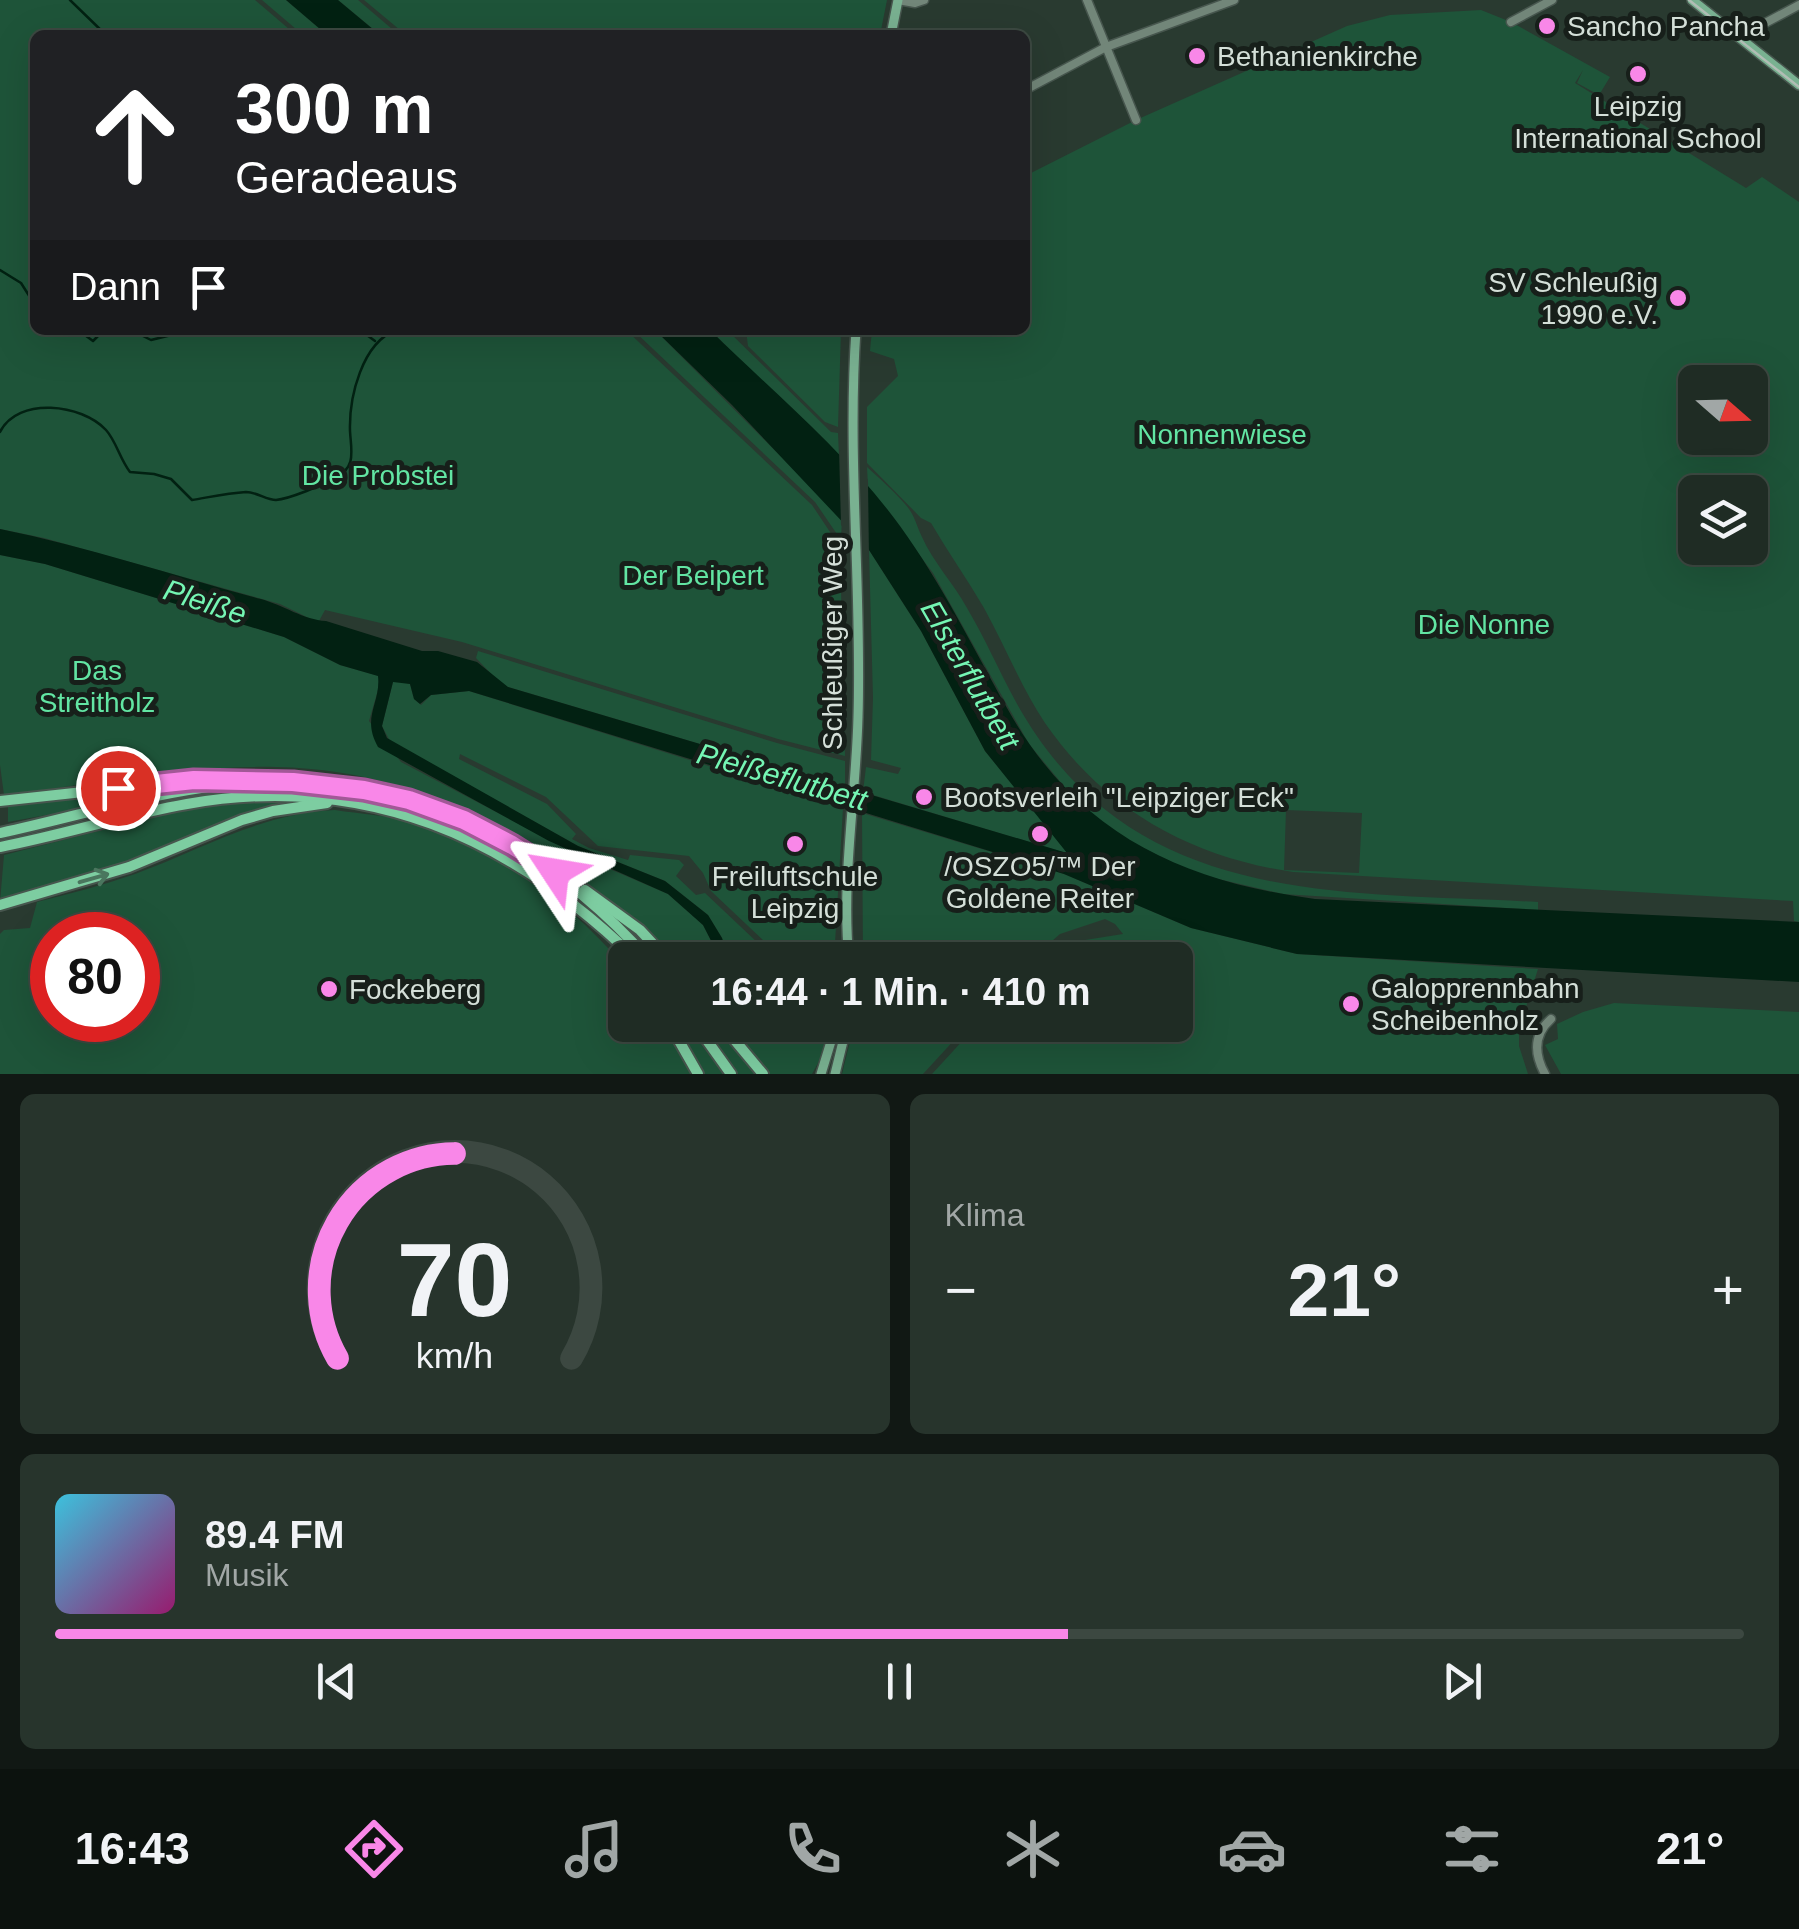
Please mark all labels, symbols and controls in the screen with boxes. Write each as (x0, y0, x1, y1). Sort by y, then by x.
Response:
place label: Sancho Pancha (1567, 11, 1765, 42)
marker: Sancho Pancha (1536, 15, 1558, 37)
place label: Bethanienkirche (1217, 41, 1418, 72)
marker: Bethanienkirche (1186, 45, 1208, 67)
marker: Leipzig International School (1627, 63, 1649, 85)
icon: ahead (70, 70, 200, 200)
text: 300 m (235, 70, 433, 148)
place label: Leipzig International School (1514, 91, 1762, 154)
text: Geradeaus (235, 152, 458, 203)
icon: arrive (181, 260, 236, 315)
text: Dann (70, 266, 161, 308)
place label: SV Schleußig 1990 e.V. (1488, 267, 1658, 330)
marker: SV Schleußig 1990 e.V. (1667, 287, 1689, 309)
north arrow (1678, 365, 1768, 455)
map controls (1678, 365, 1768, 565)
park label: Nonnenwiese (1137, 419, 1307, 450)
park label: Die Probstei (302, 460, 454, 491)
button: layers (1678, 475, 1768, 565)
street label: Schleußiger Weg (817, 536, 848, 750)
park label: Der Beipert (622, 560, 764, 591)
water label: Pleiße (160, 573, 251, 630)
water label: Elsterflutbett (914, 594, 1027, 757)
park label: Die Nonne (1418, 609, 1550, 640)
park label: Das Streitholz (39, 655, 155, 718)
water label: Pleißeflutbett (693, 737, 872, 817)
pin (76, 746, 161, 831)
icon: arrive (91, 761, 146, 816)
place label: Bootsverleih "Leipziger Eck" (944, 782, 1294, 813)
marker: Bootsverleih "Leipziger Eck" (913, 786, 935, 808)
position arrow (503, 820, 607, 924)
marker: /OSZO5/™ Der Goldene Reiter (1029, 823, 1051, 845)
marker: Freiluftschule Leipzig (784, 833, 806, 855)
place label: /OSZO5/™ Der Goldene Reiter (944, 851, 1136, 914)
place label: Freiluftschule Leipzig (712, 861, 878, 924)
one-way arrow (77, 868, 109, 886)
speed limit sign: 80 (30, 912, 160, 1042)
text: 16:44 · 1 Min. · 410 m (710, 971, 1091, 1013)
place label: Galopprennbahn Scheibenholz (1371, 973, 1580, 1036)
place label: Fockeberg (349, 974, 481, 1005)
marker: Fockeberg (318, 978, 340, 1000)
marker: Galopprennbahn Scheibenholz (1340, 993, 1362, 1015)
text: Klima (945, 1197, 1025, 1233)
text: 70 (397, 1222, 513, 1338)
text: 21° (1288, 1248, 1401, 1332)
text: − (945, 1259, 977, 1321)
text: + (1712, 1259, 1744, 1321)
text: km/h (416, 1336, 493, 1376)
text: 89.4 FM (205, 1514, 344, 1556)
text: Musik (205, 1557, 289, 1593)
icon: previous (309, 1654, 364, 1709)
icon: pause (872, 1654, 927, 1709)
icon: next (1435, 1654, 1490, 1709)
icon: directions (339, 1814, 409, 1884)
icon: music (559, 1814, 629, 1884)
icon: phone (778, 1814, 848, 1884)
icon: climate (998, 1814, 1068, 1884)
icon: car (1217, 1814, 1287, 1884)
icon: filters (1437, 1814, 1507, 1884)
text: 16:43 (75, 1823, 190, 1874)
text: 21° (1656, 1823, 1724, 1874)

